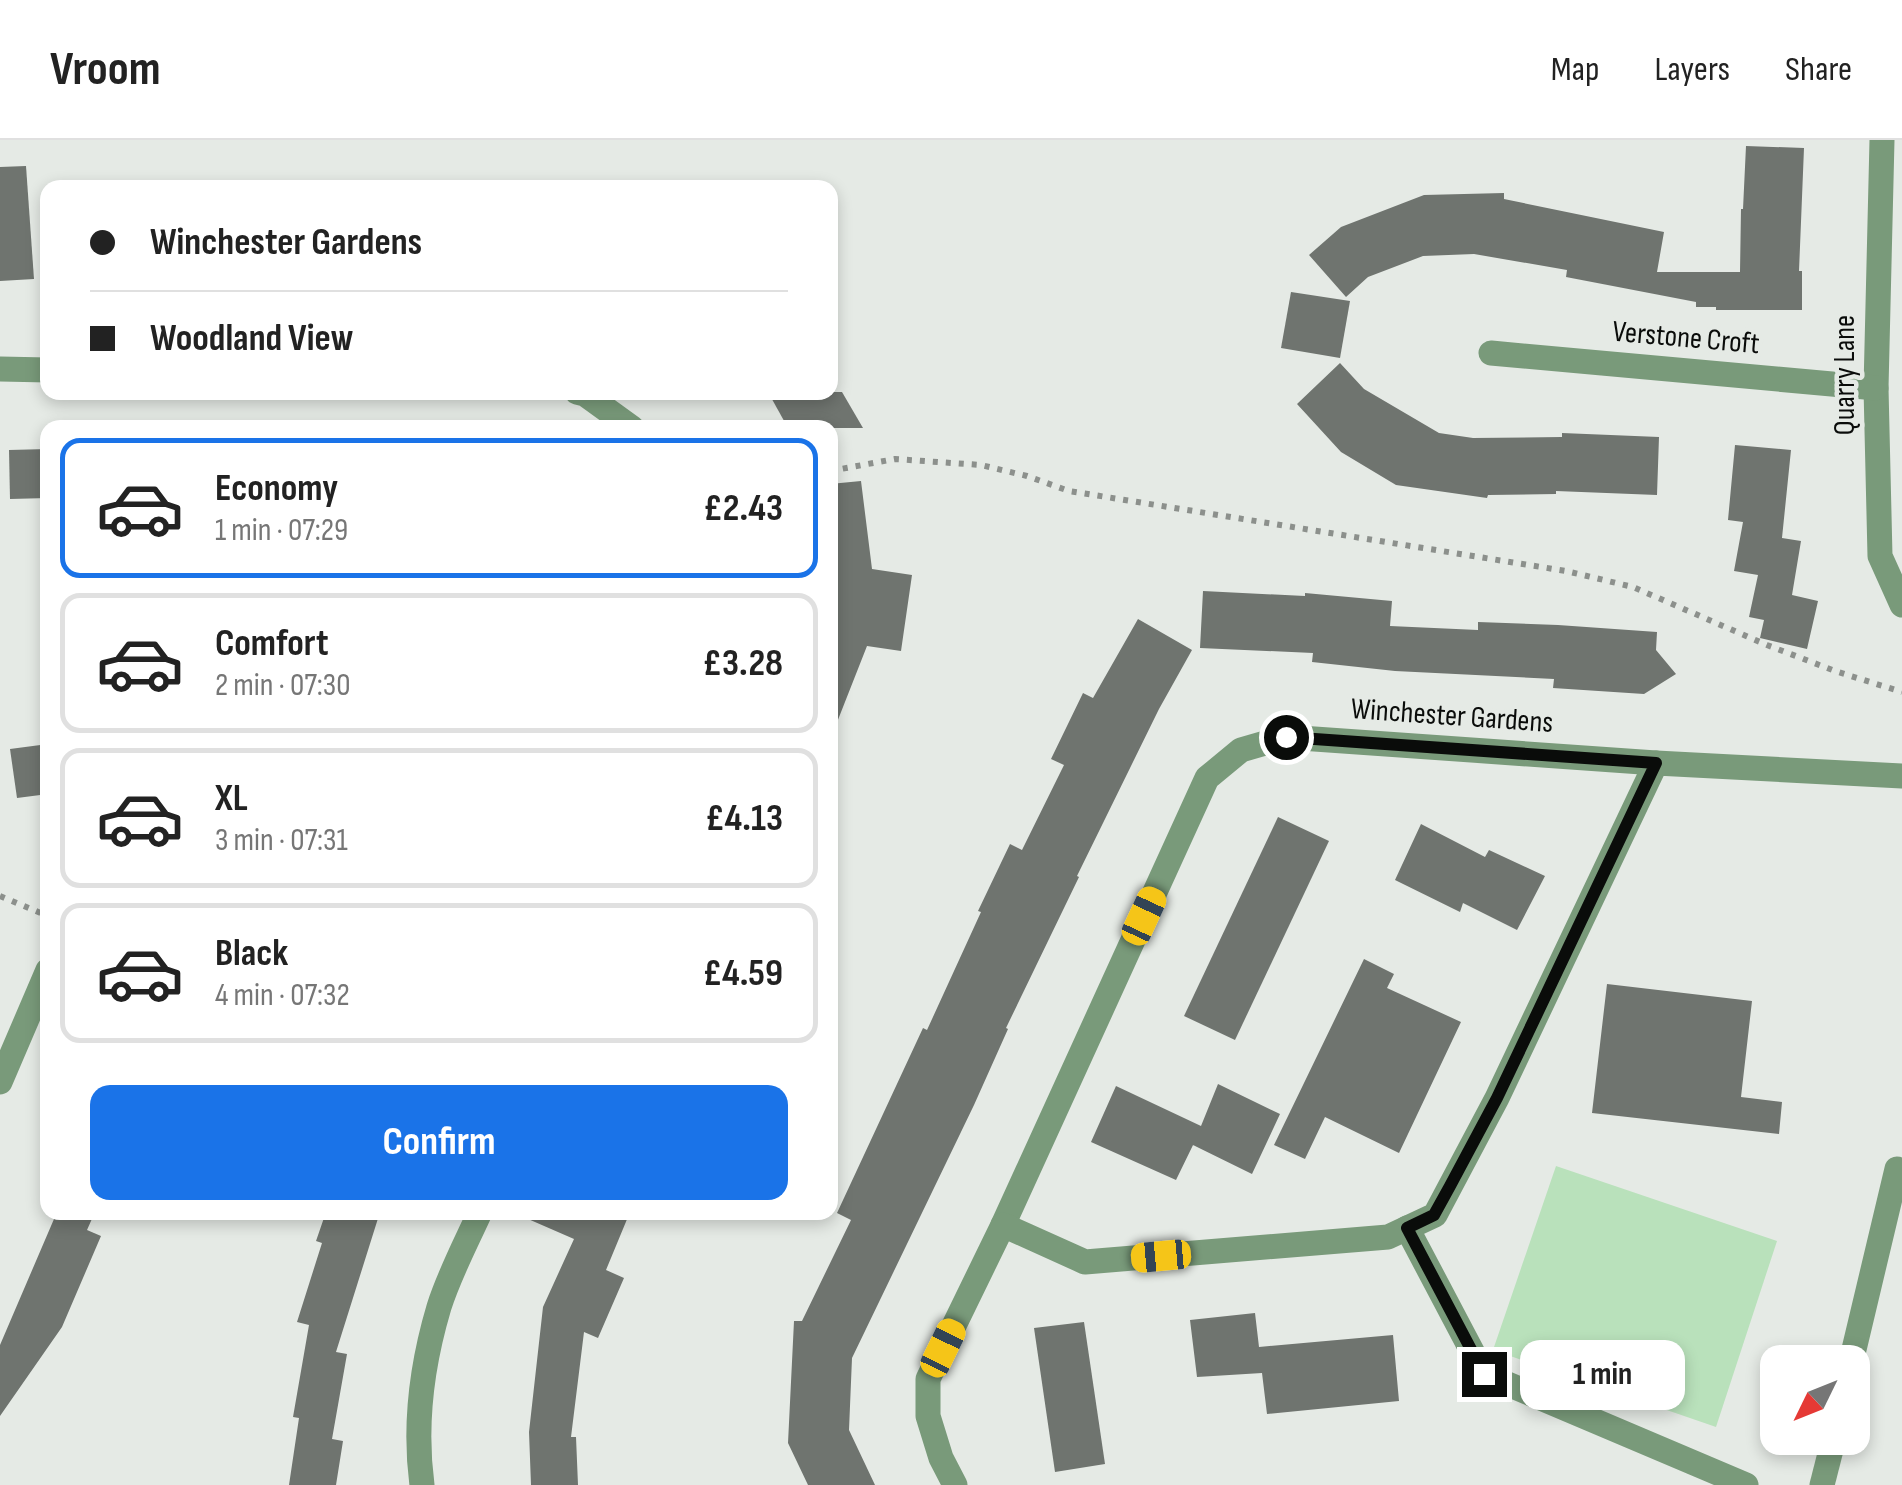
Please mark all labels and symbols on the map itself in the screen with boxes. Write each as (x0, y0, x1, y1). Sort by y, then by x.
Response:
street label: Verstone Croft (1611, 314, 1761, 362)
street label: Quarry Lane (1827, 315, 1863, 435)
street label: Winchester Gardens (1350, 691, 1554, 741)
route start (1264, 715, 1309, 760)
car (1118, 882, 1170, 950)
car (1130, 1238, 1192, 1274)
car (916, 1314, 970, 1382)
callout: 1 min (1519, 1339, 1684, 1409)
north arrow (1760, 1345, 1870, 1455)
route end (1462, 1352, 1507, 1397)

